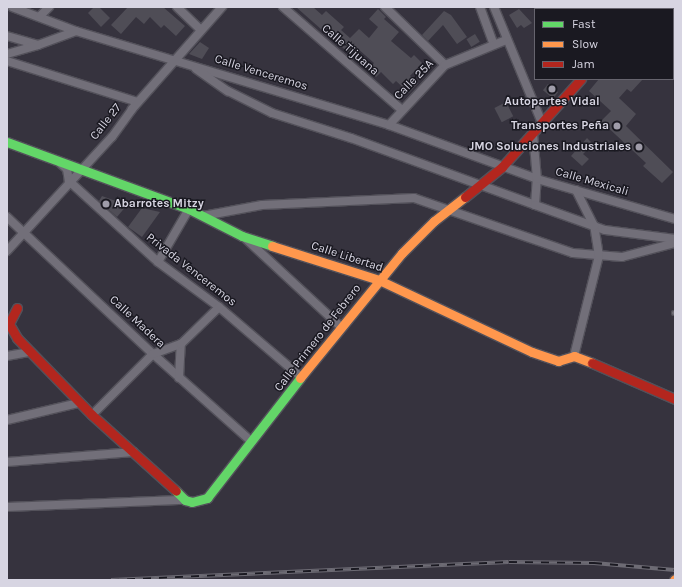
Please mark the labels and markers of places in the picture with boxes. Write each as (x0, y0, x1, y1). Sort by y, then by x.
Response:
marker: Autopartes Vidal (547, 84, 557, 94)
place label: Autopartes Vidal (504, 95, 600, 109)
place label: Transportes Peña (511, 119, 609, 133)
marker: Transportes Peña (612, 121, 622, 131)
place label: JMO Soluciones Industriales (469, 140, 631, 154)
marker: JMO Soluciones Industriales (634, 142, 644, 152)
place label: Abarrotes Mitzy (114, 197, 204, 211)
marker: Abarrotes Mitzy (101, 199, 111, 209)

